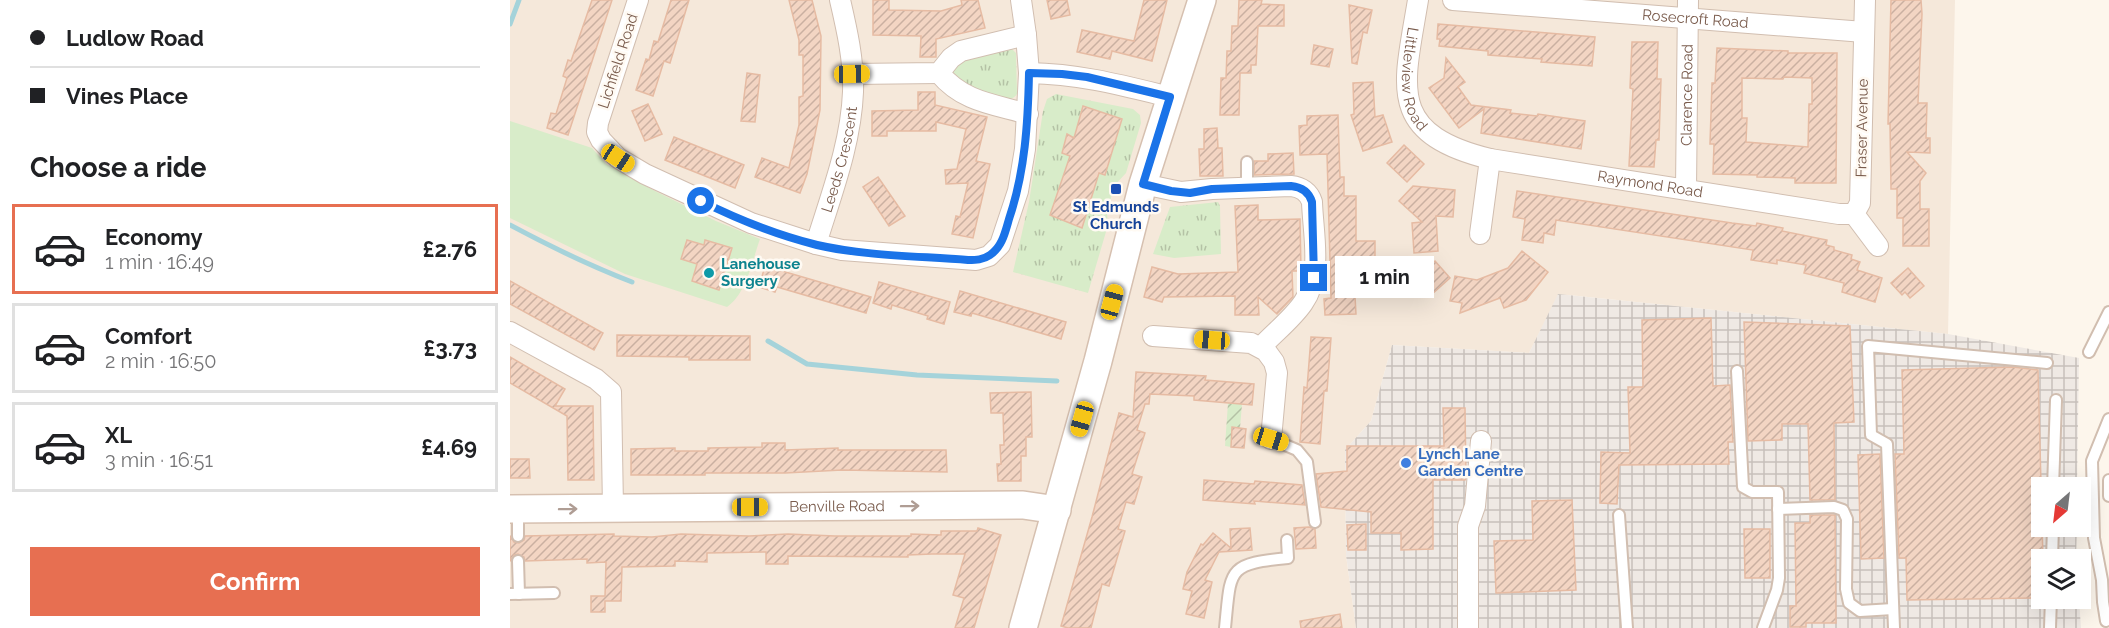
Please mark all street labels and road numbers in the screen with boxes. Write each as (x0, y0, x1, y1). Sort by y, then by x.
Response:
street label: Rosecroft Road (1641, 6, 1749, 32)
street label: Lichfield Road (594, 11, 642, 111)
street label: Littleview Road (1398, 26, 1431, 135)
street label: Clarence Road (1677, 44, 1697, 146)
street label: Fraser Avenue (1852, 78, 1872, 177)
street label: Leeds Crescent (818, 106, 861, 215)
street label: Raymond Road (1596, 167, 1704, 201)
street label: Benville Road (789, 497, 885, 516)

